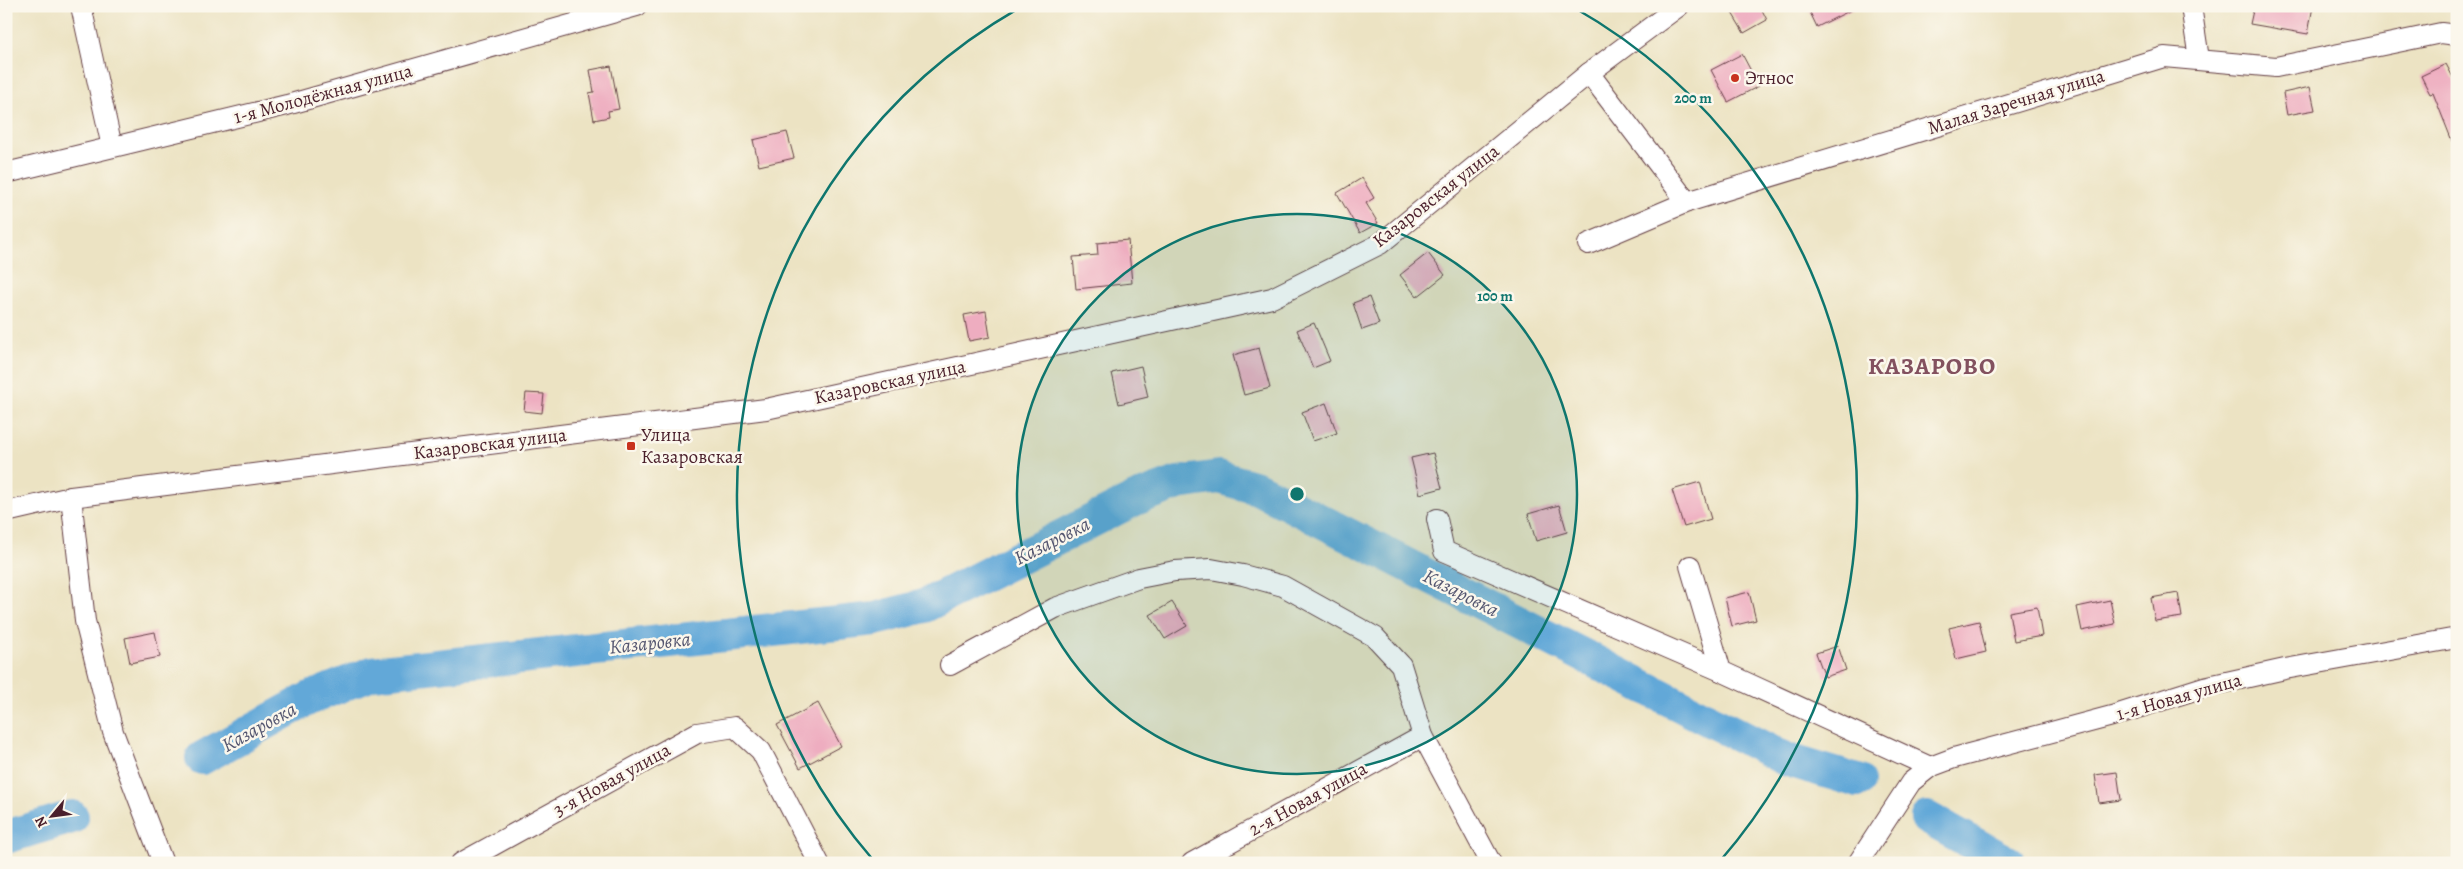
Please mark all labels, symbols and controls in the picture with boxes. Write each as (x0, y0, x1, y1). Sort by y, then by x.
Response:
street label: 1-я Молодёжная улица (231, 58, 415, 130)
street label: Малая Заречная улица (1924, 63, 2108, 141)
place label: Этнос (1745, 65, 1794, 91)
marker: Этнос (1729, 72, 1741, 84)
text: 200 m (1674, 88, 1712, 108)
street label: Казаровская улица (1367, 138, 1505, 254)
text: 100 m (1477, 286, 1513, 306)
district label: КАЗАРОВО (1868, 350, 1996, 382)
street label: Казаровская улица (812, 353, 968, 411)
street label: Казаровская улица (412, 422, 568, 466)
place label: Улица Казаровская (641, 422, 743, 470)
marker: Улица Казаровская (625, 440, 637, 452)
centre of rings (1288, 485, 1306, 503)
water label: Казаровка (1010, 510, 1094, 572)
water label: Казаровка (1419, 562, 1503, 624)
water label: Казаровка (608, 625, 692, 661)
street label: 1-я Новая улица (2113, 667, 2245, 727)
water label: Казаровка (217, 695, 301, 759)
street label: 3-я Новая улица (549, 737, 676, 823)
street label: 2-я Новая улица (1244, 756, 1372, 842)
north arrow (28, 792, 78, 842)
text: N (30, 813, 52, 831)

